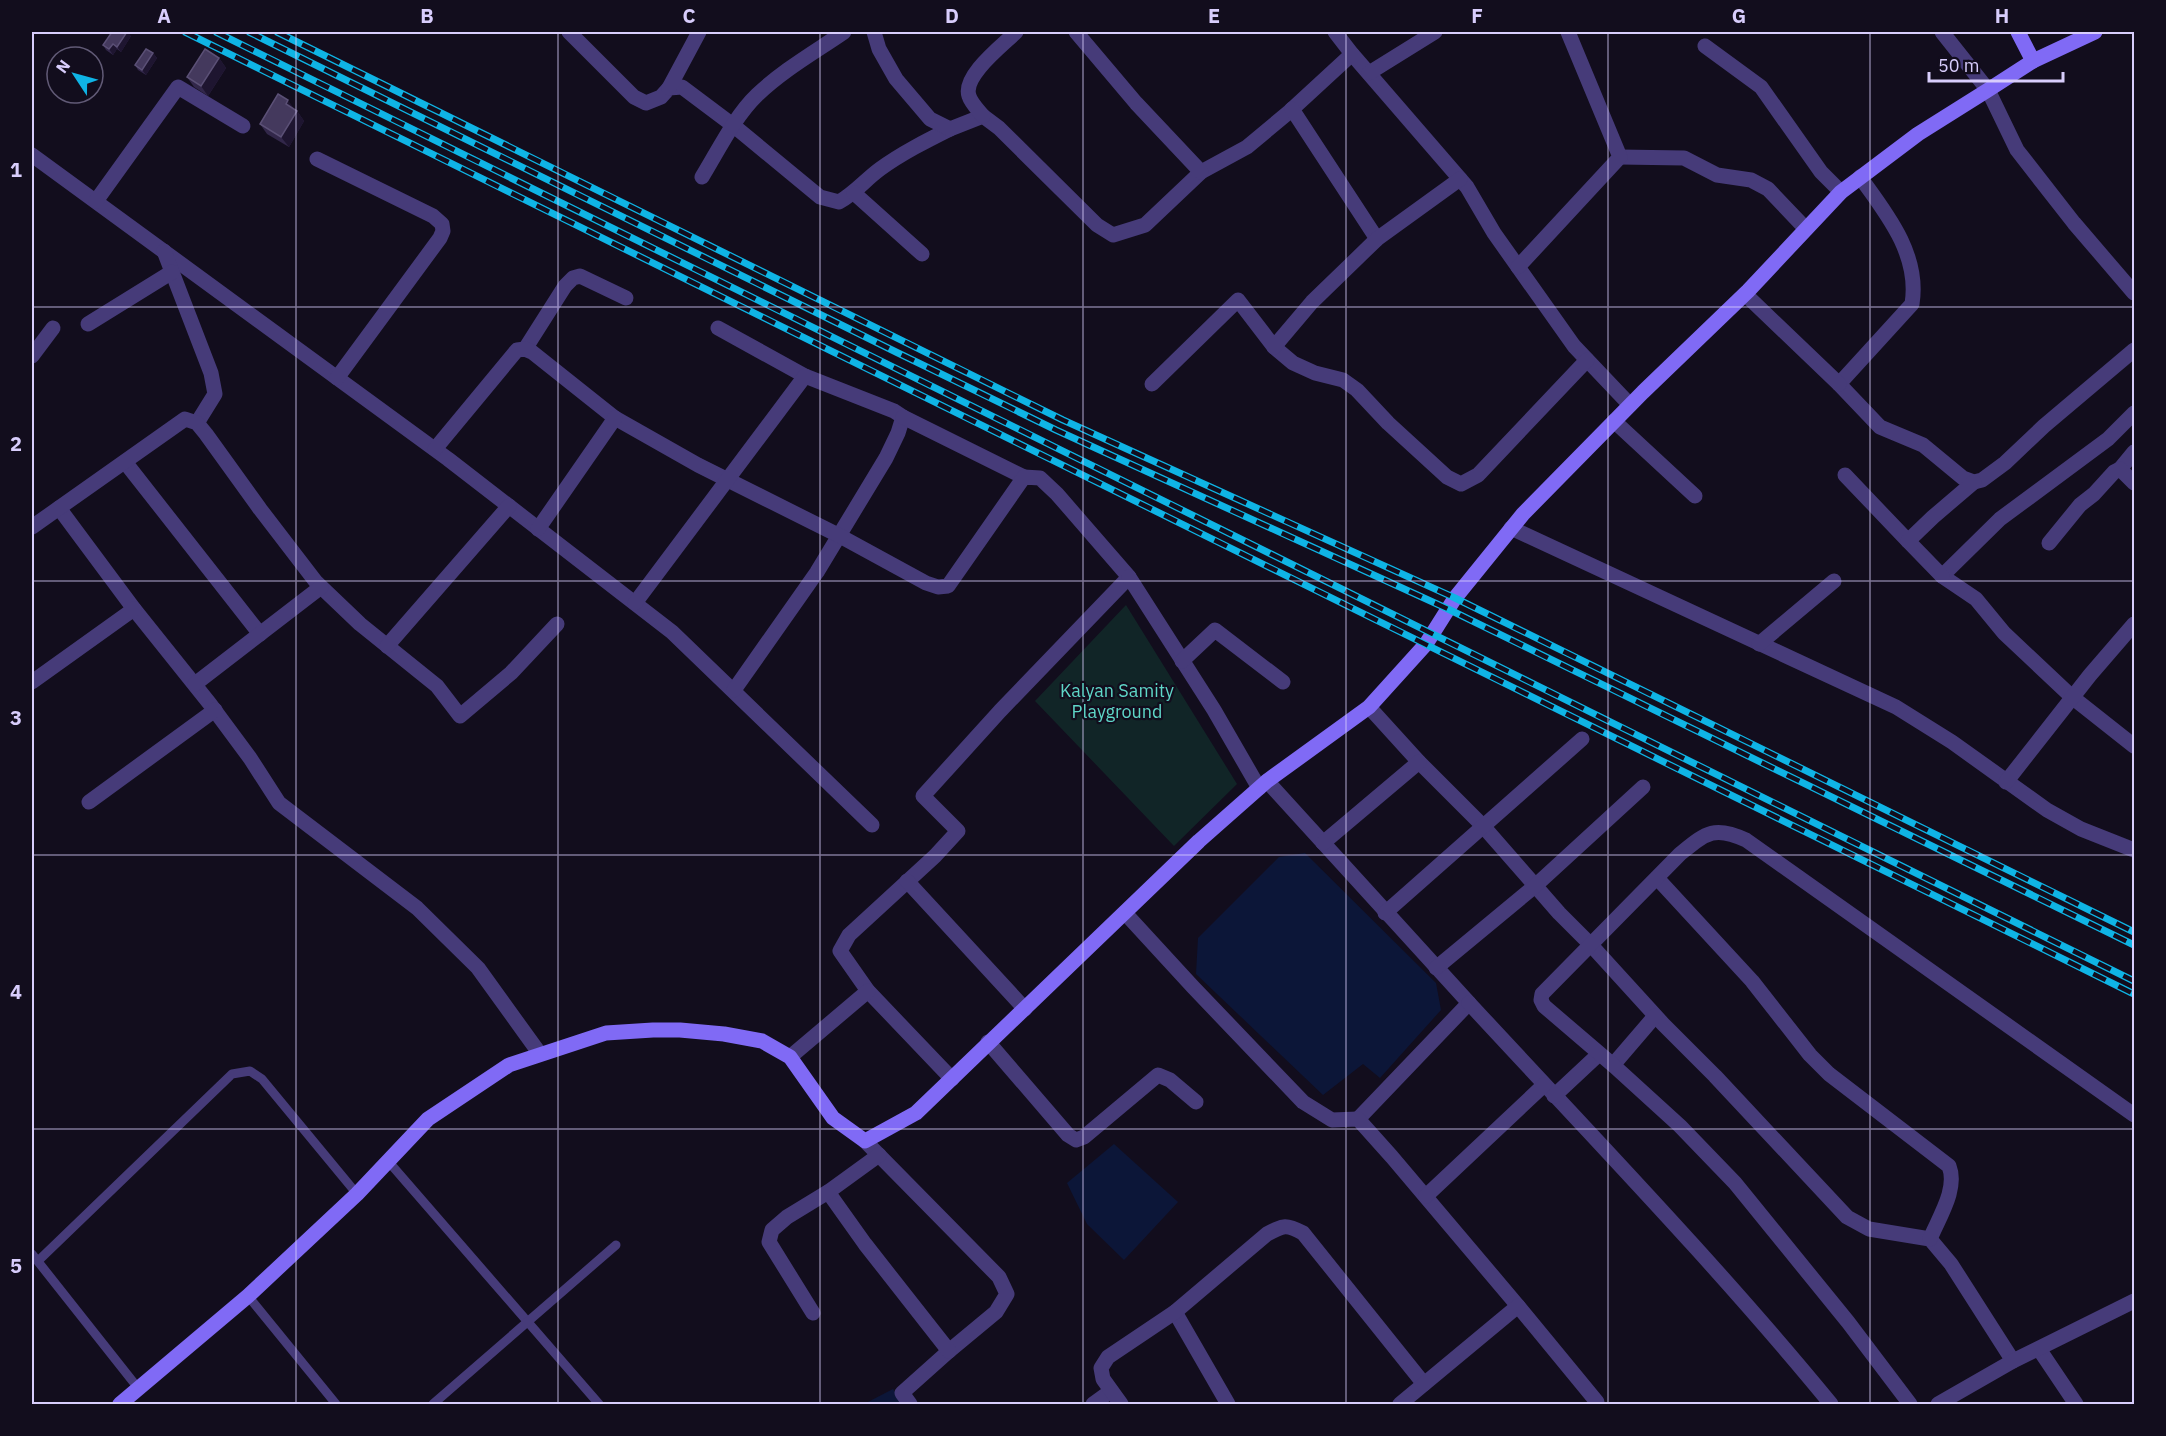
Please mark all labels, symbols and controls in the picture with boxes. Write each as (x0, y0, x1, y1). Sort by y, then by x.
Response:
text: A (157, 2, 171, 29)
text: B (420, 2, 434, 29)
text: C (682, 2, 696, 29)
text: D (945, 2, 959, 29)
text: E (1208, 2, 1220, 29)
text: F (1471, 2, 1483, 29)
text: G (1732, 2, 1746, 29)
text: H (1995, 2, 2009, 29)
north arrow (45, 45, 105, 105)
scale bar (1929, 45, 2062, 83)
text: 50 m (1938, 54, 1980, 77)
text: N (51, 56, 74, 77)
text: 1 (10, 156, 22, 183)
text: 2 (10, 430, 22, 457)
park label: Kalyan Samity Playground (1060, 679, 1174, 723)
text: 3 (10, 704, 22, 731)
text: 4 (10, 978, 22, 1005)
text: 5 (10, 1252, 22, 1279)

